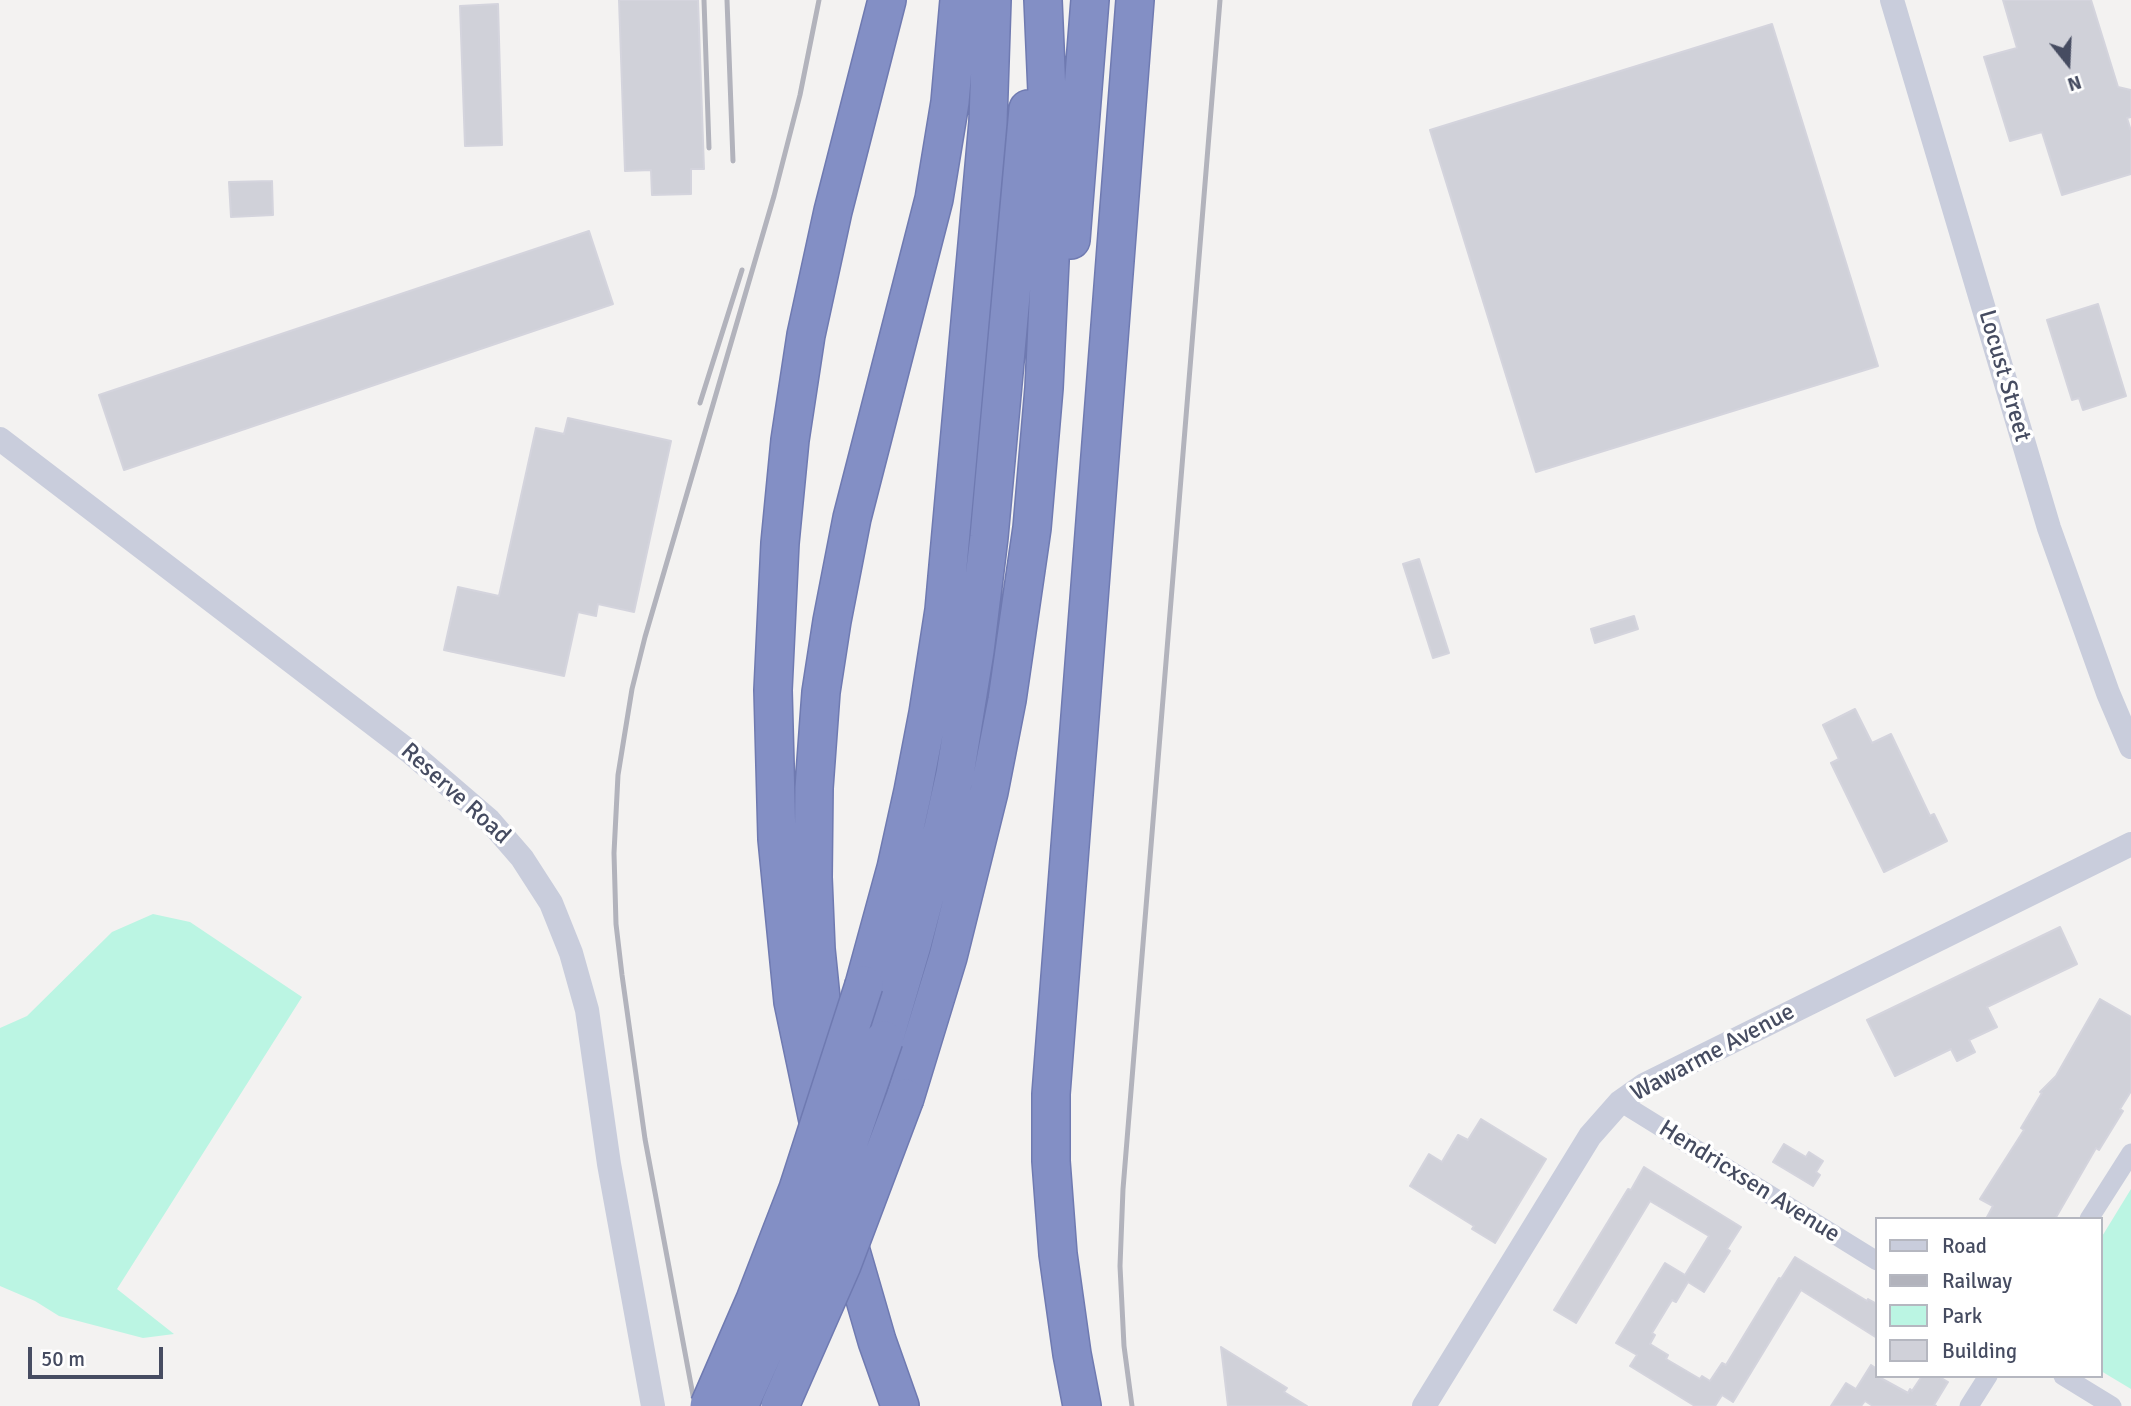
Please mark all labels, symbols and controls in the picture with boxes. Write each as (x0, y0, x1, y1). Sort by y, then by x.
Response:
north arrow (2033, 28, 2103, 98)
text: N (2064, 70, 2084, 96)
street label: Locust Street (1971, 307, 2037, 445)
street label: Reserve Road (394, 737, 516, 851)
street label: Wawarme Avenue (1626, 998, 1800, 1108)
street label: Hendricxsen Avenue (1653, 1115, 1845, 1249)
legend (1876, 1217, 2103, 1378)
text: Road (1942, 1233, 1987, 1259)
text: Railway (1942, 1268, 2012, 1294)
text: Park (1942, 1303, 1982, 1329)
scale bar (32, 1332, 166, 1376)
text: Building (1942, 1338, 2017, 1364)
text: 50 m (41, 1346, 85, 1372)

